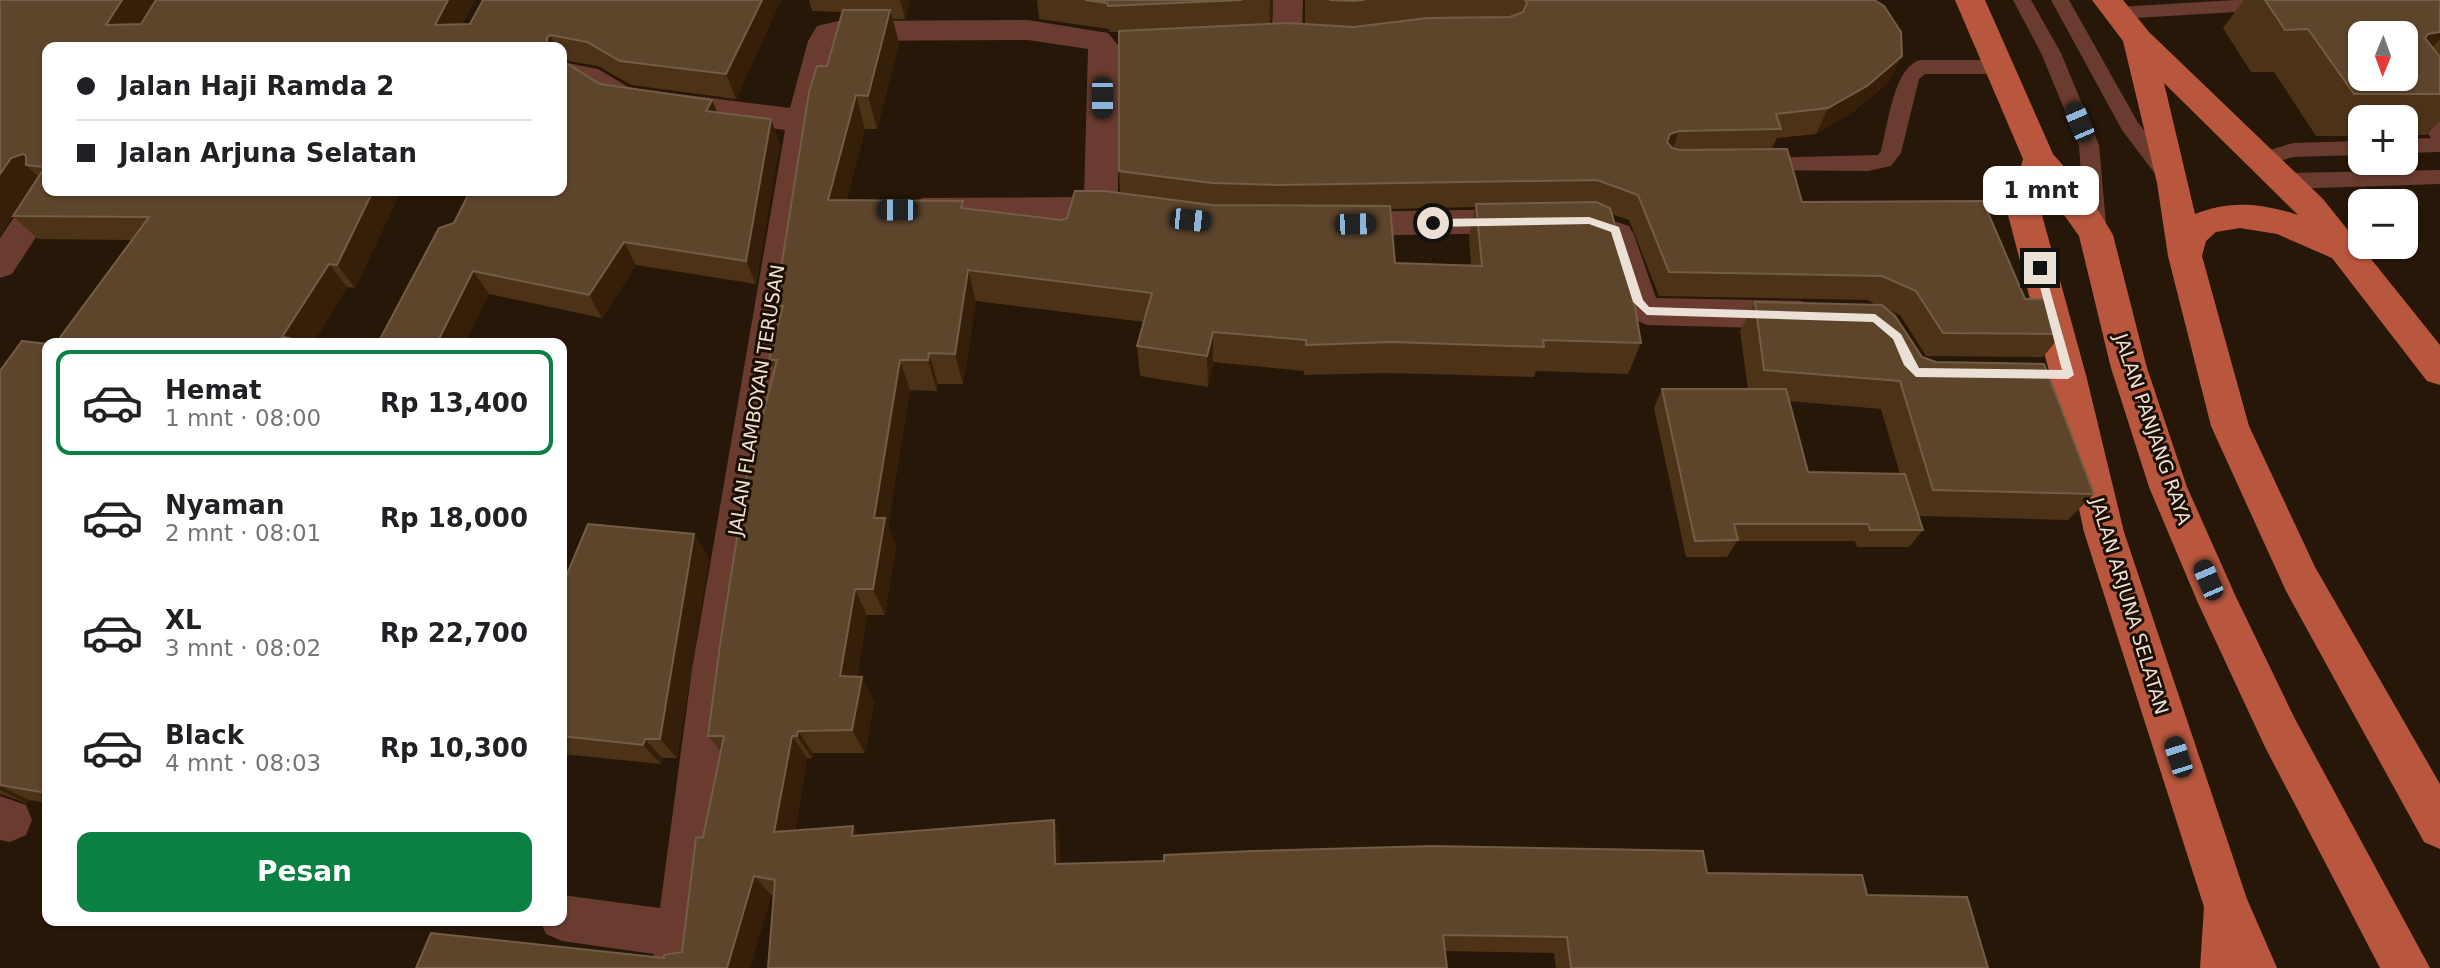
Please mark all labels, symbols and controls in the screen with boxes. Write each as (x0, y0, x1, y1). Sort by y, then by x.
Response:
north arrow (2348, 21, 2418, 91)
map controls (2348, 21, 2418, 259)
text: Jalan Haji Ramda 2 (119, 71, 394, 101)
car (1092, 77, 1113, 119)
car (2062, 99, 2097, 145)
button: + (2348, 105, 2418, 175)
text: Jalan Arjuna Selatan (119, 138, 417, 168)
callout: 1 mnt (1982, 166, 2098, 216)
text: 1 mnt (2003, 177, 2079, 203)
button: − (2348, 189, 2418, 259)
car (877, 200, 919, 221)
car (1169, 207, 1212, 233)
route start (1417, 207, 1449, 239)
car (1334, 213, 1377, 235)
route end (2024, 252, 2056, 284)
street label: JALAN FLAMBOYAN TERUSAN (724, 263, 788, 538)
street label: JALAN PANJANG RAYA (2110, 330, 2196, 527)
icon: car (81, 371, 144, 434)
text: Hemat (165, 375, 261, 405)
text: Rp 13,400 (380, 388, 528, 418)
text: 1 mnt · 08:00 (165, 405, 321, 431)
icon: car (81, 486, 144, 549)
text: Nyaman (165, 490, 284, 520)
street label: JALAN ARJUNA SELATAN (2086, 494, 2173, 717)
text: Rp 18,000 (380, 503, 528, 533)
text: 2 mnt · 08:01 (165, 520, 321, 546)
car (2191, 557, 2226, 603)
icon: car (81, 601, 144, 664)
text: XL (165, 605, 202, 635)
text: Rp 22,700 (380, 618, 528, 648)
text: 3 mnt · 08:02 (165, 635, 321, 661)
icon: car (81, 716, 144, 779)
text: Black (165, 720, 244, 750)
text: Rp 10,300 (380, 733, 528, 763)
car (2162, 734, 2195, 780)
text: 4 mnt · 08:03 (165, 750, 321, 776)
button: Pesan (77, 832, 532, 912)

